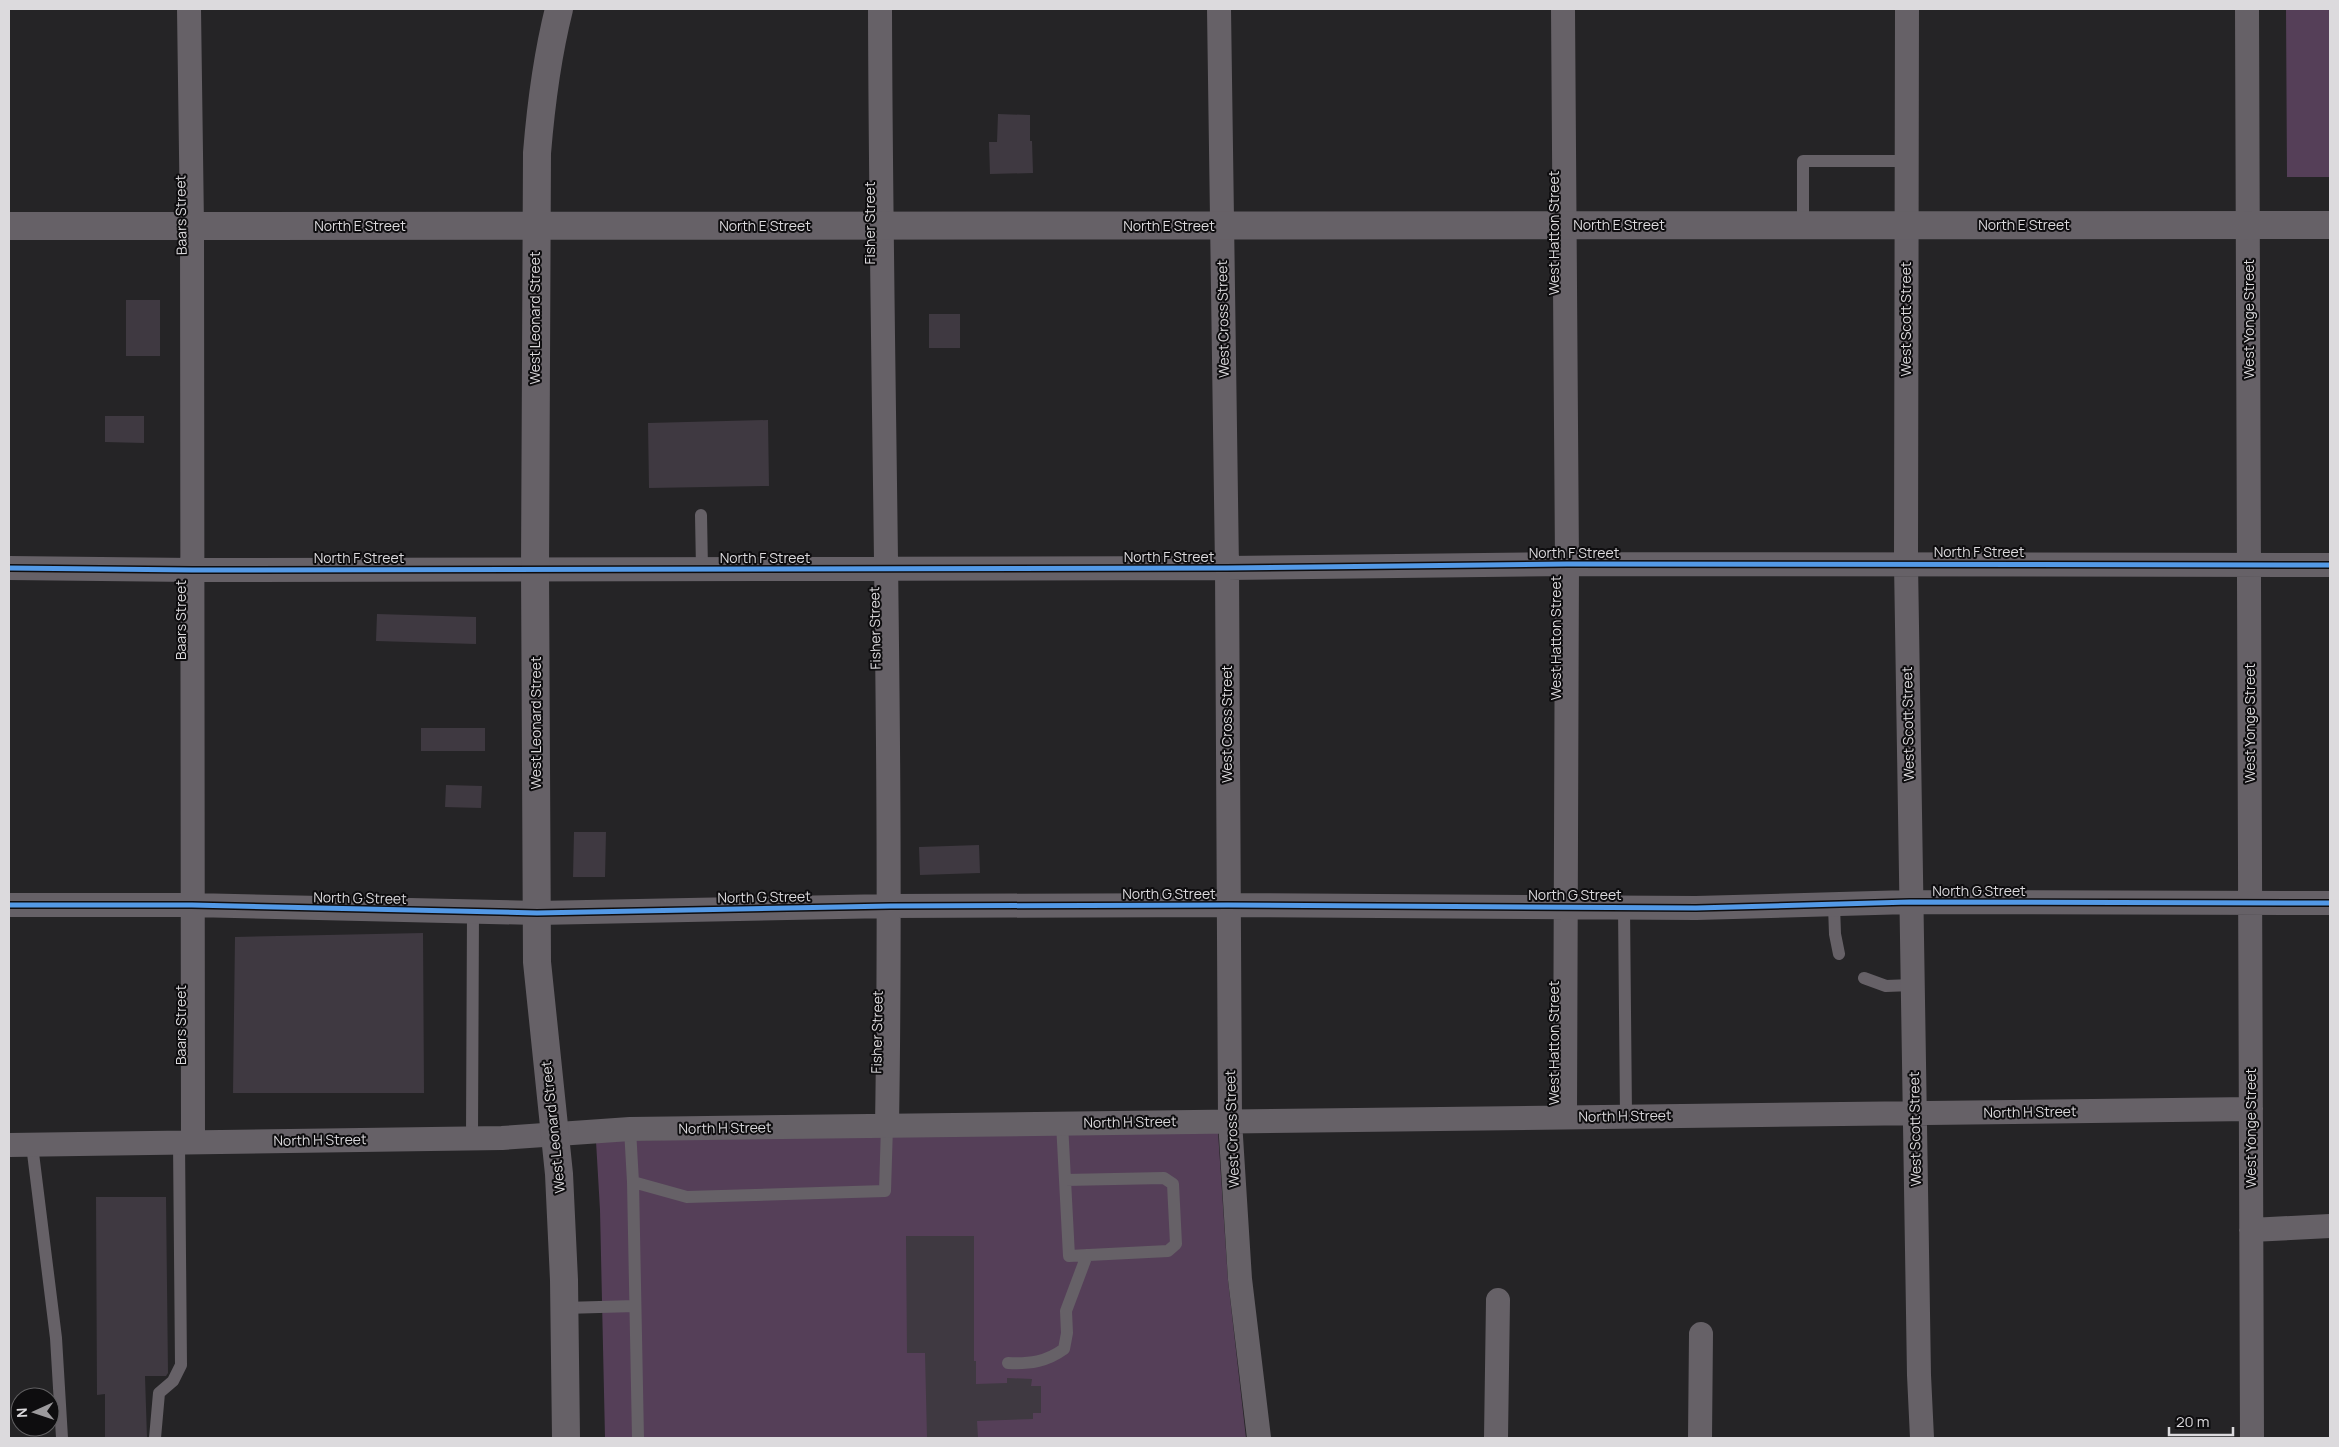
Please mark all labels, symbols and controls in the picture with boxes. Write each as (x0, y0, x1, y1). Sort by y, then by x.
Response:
street label: West Hatton Street (1544, 170, 1563, 295)
street label: Baars Street (170, 174, 191, 255)
street label: Fisher Street (860, 181, 879, 265)
street label: North E Street (1573, 215, 1665, 234)
street label: North E Street (1978, 215, 2070, 234)
street label: North E Street (314, 216, 406, 235)
street label: North E Street (719, 216, 811, 235)
street label: North E Street (1123, 216, 1215, 235)
street label: West Leonard Street (525, 251, 544, 385)
street label: West Cross Street (1212, 259, 1233, 378)
street label: West Yonge Street (2239, 259, 2258, 379)
street label: West Scott Street (1896, 261, 1915, 376)
street label: North F Street (1934, 542, 2025, 561)
street label: North F Street (1529, 543, 1620, 562)
street label: North F Street (1124, 547, 1215, 566)
street label: North F Street (314, 548, 405, 567)
street label: North F Street (720, 548, 811, 567)
street label: West Hatton Street (1546, 575, 1565, 700)
street label: Baars Street (171, 580, 190, 660)
street label: Fisher Street (864, 586, 885, 670)
street label: West Leonard Street (526, 656, 545, 790)
street label: West Yonge Street (2240, 663, 2259, 783)
street label: West Cross Street (1217, 665, 1236, 783)
street label: West Scott Street (1897, 666, 1918, 782)
street label: North G Street (1932, 881, 2026, 900)
street label: North G Street (1122, 884, 1216, 903)
street label: North G Street (1528, 885, 1622, 904)
street label: North G Street (717, 886, 811, 907)
street label: North G Street (313, 887, 407, 908)
street label: West Hatton Street (1544, 980, 1563, 1105)
street label: Baars Street (171, 985, 190, 1065)
street label: Fisher Street (866, 990, 887, 1074)
street label: West Leonard Street (536, 1060, 569, 1194)
street label: West Yonge Street (2241, 1068, 2260, 1188)
street label: West Cross Street (1220, 1069, 1243, 1188)
street label: West Scott Street (1904, 1071, 1925, 1187)
street label: North H Street (1983, 1101, 2077, 1122)
street label: North H Street (1578, 1105, 1672, 1126)
street label: North H Street (1083, 1111, 1177, 1132)
street label: North H Street (678, 1117, 772, 1138)
street label: North H Street (273, 1129, 367, 1150)
north arrow (10, 1387, 60, 1437)
scale bar (2169, 1404, 2233, 1436)
text: N (12, 1407, 31, 1418)
text: 20 m (2176, 1411, 2209, 1432)

